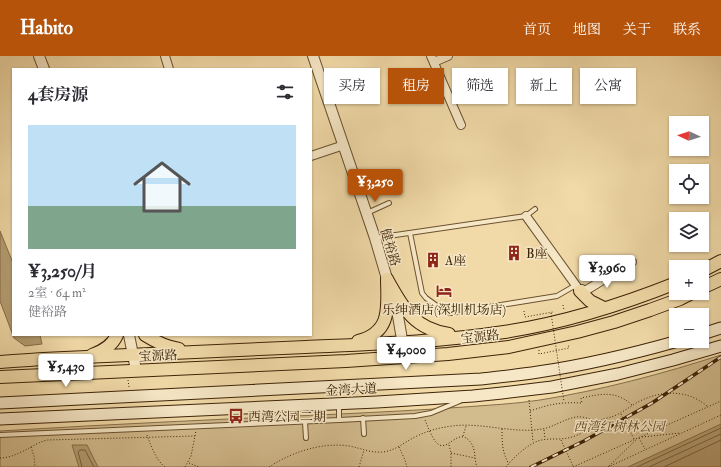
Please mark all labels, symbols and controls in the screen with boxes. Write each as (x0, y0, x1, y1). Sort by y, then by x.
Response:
text: Habito (20, 16, 73, 40)
text: 首页 (523, 21, 551, 38)
text: 地图 (573, 21, 601, 38)
text: 关于 (623, 21, 651, 38)
text: 联系 (673, 21, 701, 38)
chip: 买房 (324, 68, 380, 104)
chip: 租房 (388, 68, 444, 104)
chip: 筛选 (452, 68, 508, 104)
chip: 新上 (516, 68, 572, 104)
chip: 公寓 (580, 68, 636, 104)
icon: filters (274, 81, 296, 103)
text: 4套房源 (28, 84, 88, 105)
north arrow (669, 116, 709, 156)
map controls (669, 116, 709, 348)
icon: home (126, 151, 198, 223)
button: locate (669, 164, 709, 204)
pin: ¥3,250 (342, 169, 408, 203)
text: ¥3,250 (357, 174, 393, 190)
button: layers (669, 212, 709, 252)
street label: 健裕路 (377, 226, 403, 268)
building icon: B座 (505, 244, 523, 262)
place label: B座 (526, 246, 548, 262)
building icon: A座 (424, 251, 442, 269)
place label: A座 (444, 253, 466, 269)
pin: ¥3,960 (574, 255, 640, 289)
text: ¥3,960 (588, 260, 626, 276)
button: + (669, 260, 709, 300)
text: ¥3,250/月 (28, 261, 97, 282)
hotel icon: 乐绅酒店(深圳机场店) (435, 282, 453, 300)
text: 2室 · 64 m² (28, 285, 86, 301)
place label: 乐绅酒店(深圳机场店) (382, 302, 506, 318)
text: 健裕路 (28, 304, 67, 320)
button: − (669, 308, 709, 348)
street label: 宝源路 (460, 327, 500, 347)
pin: ¥4,000 (373, 337, 439, 371)
text: ¥4,000 (386, 342, 426, 358)
street label: 宝源路 (138, 347, 178, 365)
pin: ¥5,430 (33, 354, 99, 388)
text: ¥5,430 (47, 359, 85, 375)
street label: 金湾大道 (325, 381, 377, 399)
bus stop icon: 西湾公园二期 (227, 407, 245, 425)
place label: 西湾公园二期 (248, 409, 326, 425)
park label: 西湾红树林公园 (573, 419, 666, 435)

